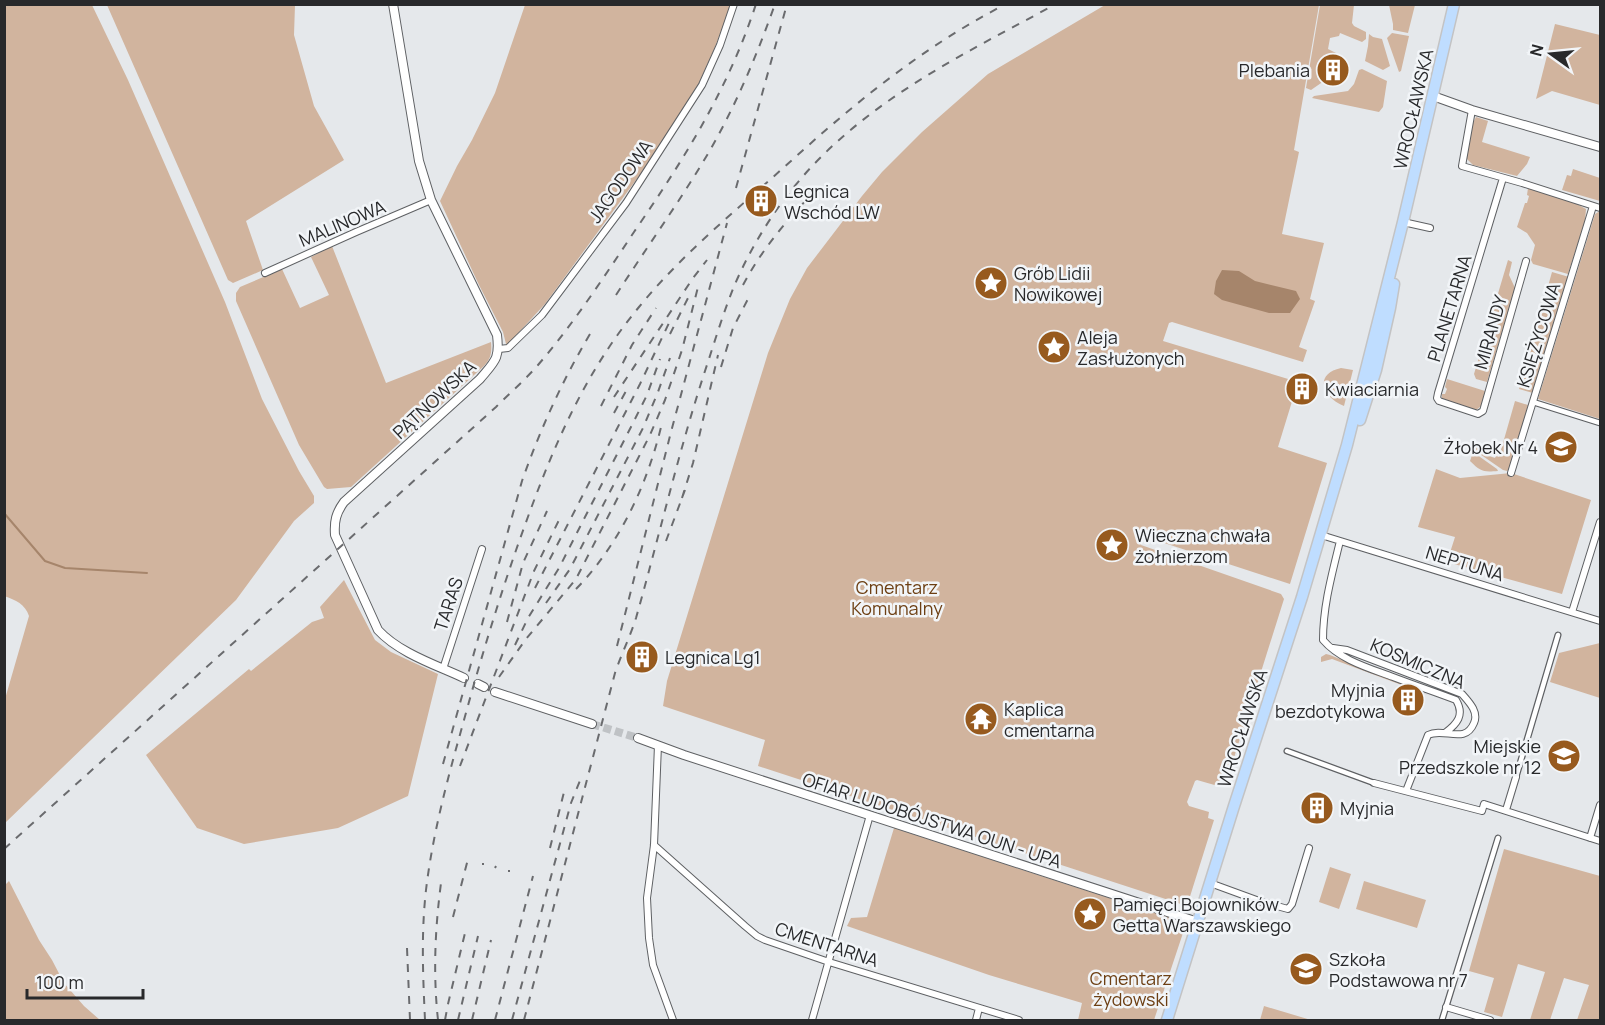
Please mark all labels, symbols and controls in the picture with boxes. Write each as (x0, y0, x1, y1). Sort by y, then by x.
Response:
north arrow (1521, 24, 1581, 84)
text: N (1524, 42, 1549, 59)
street label: WROCŁAWSKA (1387, 46, 1439, 172)
building icon: Plebania (1315, 52, 1351, 88)
place label: Plebania (1239, 58, 1310, 82)
street label: JAGODOWA (583, 134, 658, 227)
place label: Legnica Wschód LW (784, 179, 880, 224)
building icon: Legnica Wschód LW (743, 183, 779, 219)
street label: MALINOWA (295, 194, 389, 252)
street label: PLANETARNA (1421, 251, 1477, 365)
place label: Grób Lidii Nowikowej (1014, 261, 1102, 306)
place icon: Grób Lidii Nowikowej (973, 265, 1009, 301)
street label: KSIĘŻYCOWA (1511, 279, 1565, 390)
street label: MIRANDY (1468, 291, 1512, 372)
place label: Aleja Zasłużonych (1077, 325, 1185, 370)
place icon: Aleja Zasłużonych (1036, 329, 1072, 365)
street label: PĄTNOWSKA (387, 354, 481, 444)
building icon: Kwiaciarnia (1284, 371, 1320, 407)
place label: Kwiaciarnia (1325, 377, 1419, 401)
school or university icon: Żłobek Nr 4 (1543, 429, 1579, 465)
place label: Żłobek Nr 4 (1443, 435, 1538, 459)
place label: Wieczna chwała żołnierzom (1135, 523, 1270, 568)
place icon: Wieczna chwała żołnierzom (1094, 527, 1130, 563)
street label: NEPTUNA (1423, 540, 1508, 586)
street label: TARAS (428, 574, 468, 634)
park label: Cmentarz Komunalny (851, 575, 943, 620)
street label: KOSMICZNA (1367, 632, 1470, 694)
building icon: Legnica Lg1 (624, 639, 660, 675)
place label: Legnica Lg1 (665, 645, 761, 669)
street label: WROCŁAWSKA (1212, 665, 1273, 790)
place label: Myjnia bezdotykowa (1275, 678, 1385, 723)
building icon: Myjnia bezdotykowa (1390, 682, 1426, 718)
place label: Kaplica cmentarna (1004, 697, 1095, 742)
temple icon: Kaplica cmentarna (963, 701, 999, 737)
place label: Miejskie Przedszkole nr 12 (1399, 734, 1541, 779)
school or university icon: Miejskie Przedszkole nr 12 (1546, 738, 1582, 774)
street label: OFIAR LUDOBÓJSTWA OUN - UPA (799, 767, 1065, 873)
building icon: Myjnia (1299, 790, 1335, 826)
place label: Myjnia (1340, 796, 1394, 820)
place label: Pamięci Bojowników Getta Warszawskiego (1113, 892, 1291, 937)
place icon: Pamięci Bojowników Getta Warszawskiego (1072, 896, 1108, 932)
street label: CMENTARNA (772, 916, 882, 972)
place label: Szkoła Podstawowa nr 7 (1329, 947, 1468, 992)
school or university icon: Szkoła Podstawowa nr 7 (1288, 951, 1324, 987)
scale bar (27, 962, 142, 1000)
park label: Cmentarz żydowski (1090, 966, 1172, 1011)
text: 100 m (36, 970, 84, 994)

